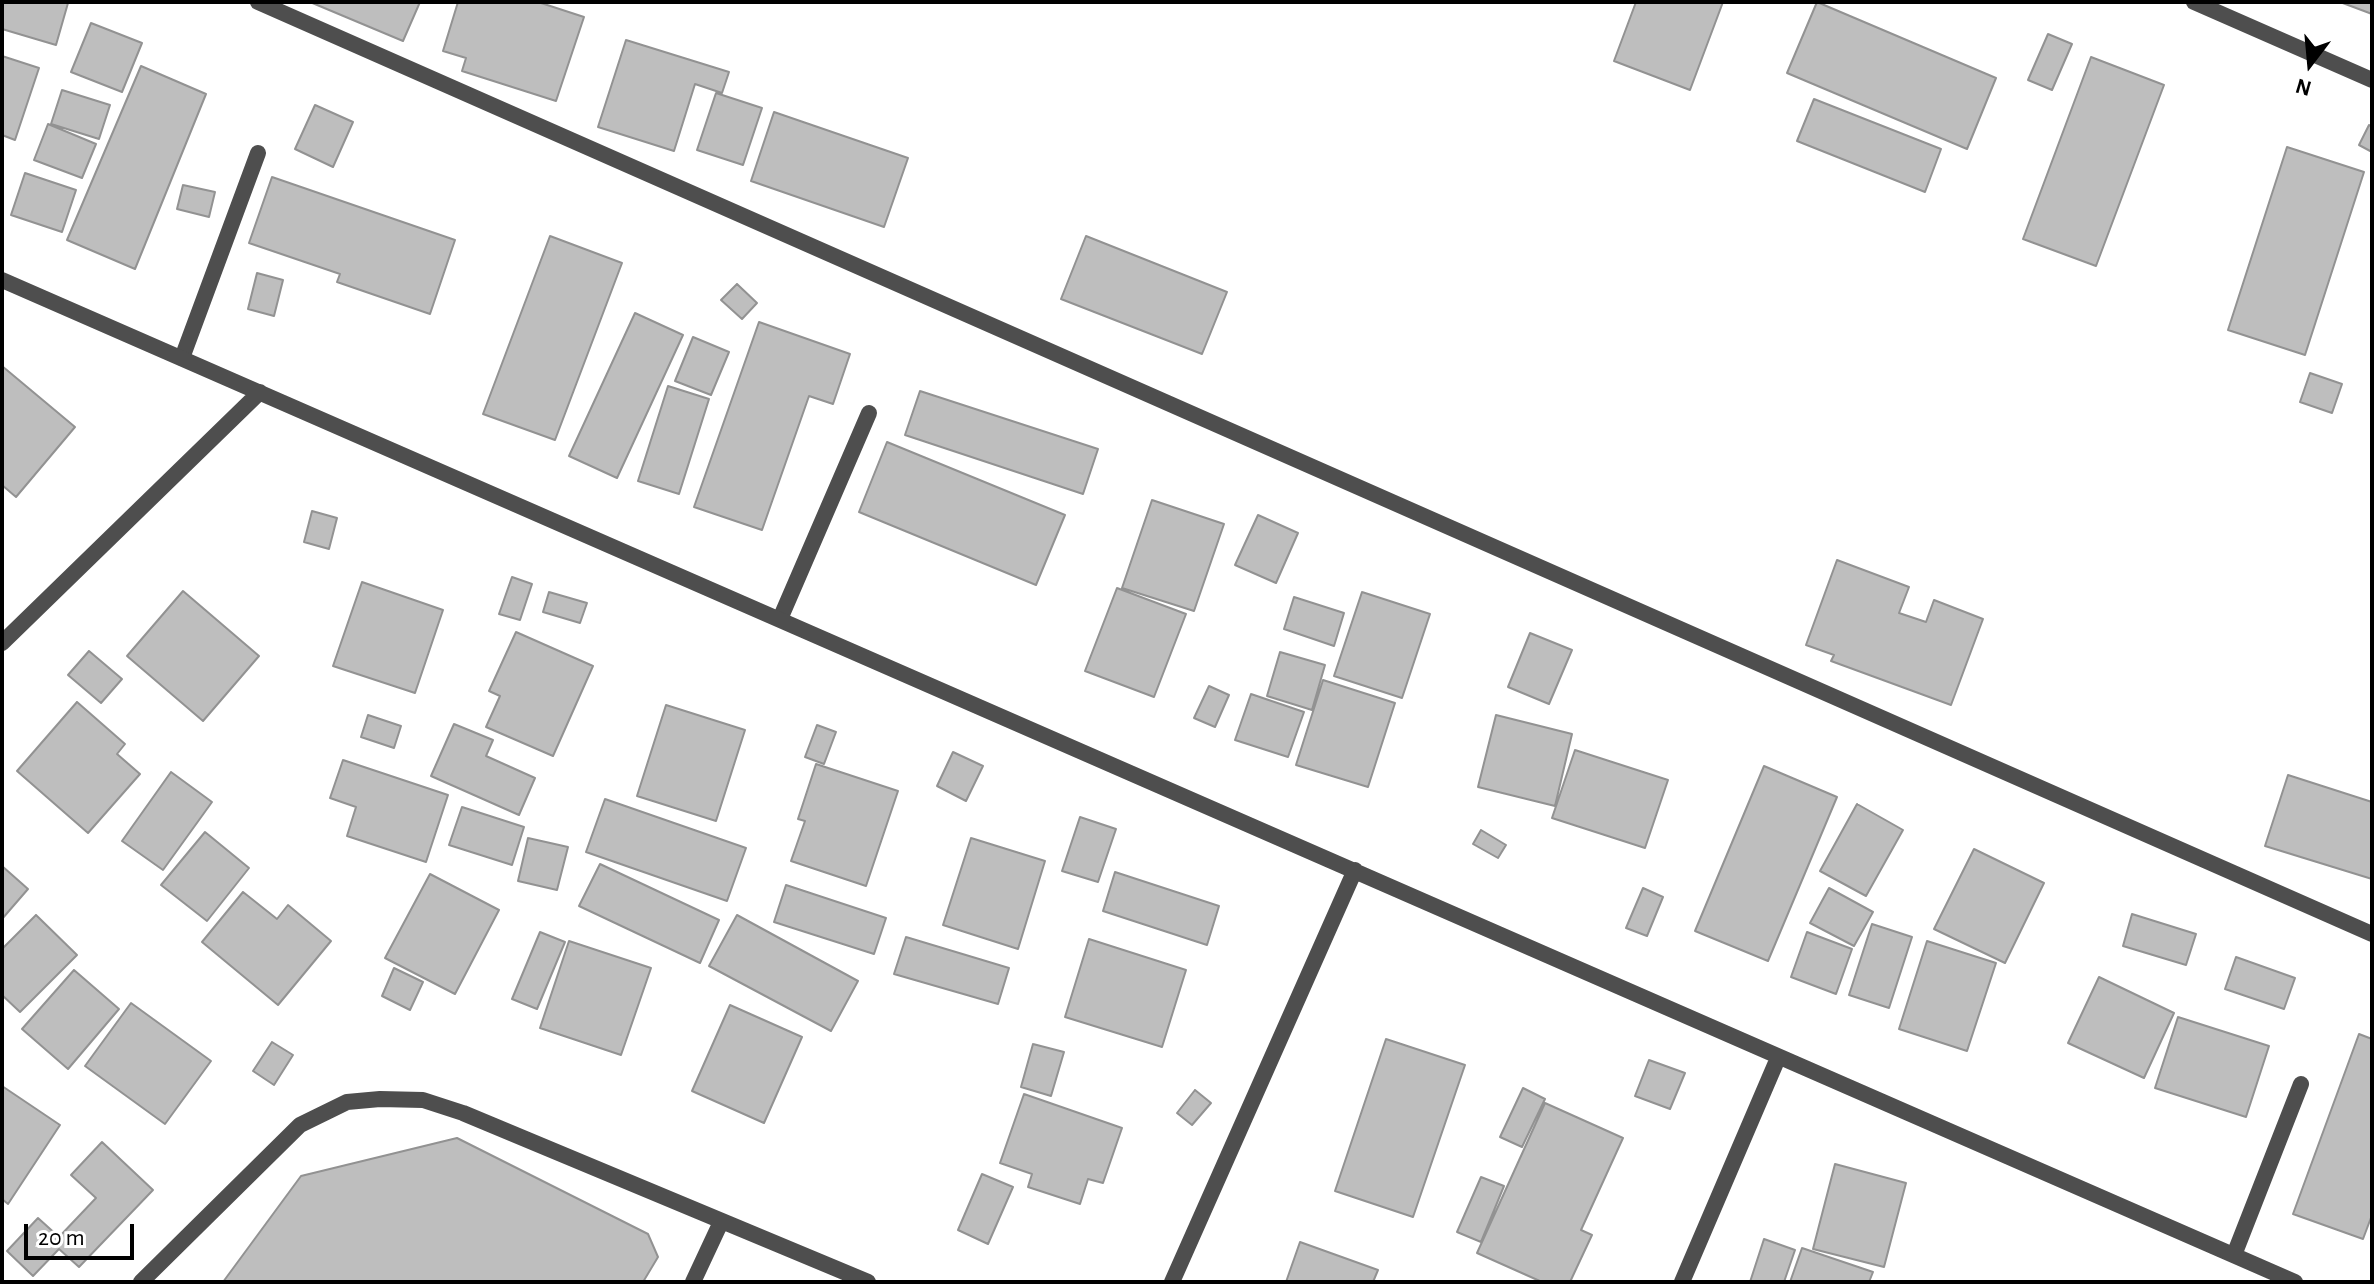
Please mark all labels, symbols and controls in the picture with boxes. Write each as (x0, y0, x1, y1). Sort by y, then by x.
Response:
north arrow (2270, 24, 2350, 104)
text: N (2293, 74, 2314, 100)
scale bar (28, 1208, 138, 1258)
text: 20 m (38, 1226, 85, 1250)

